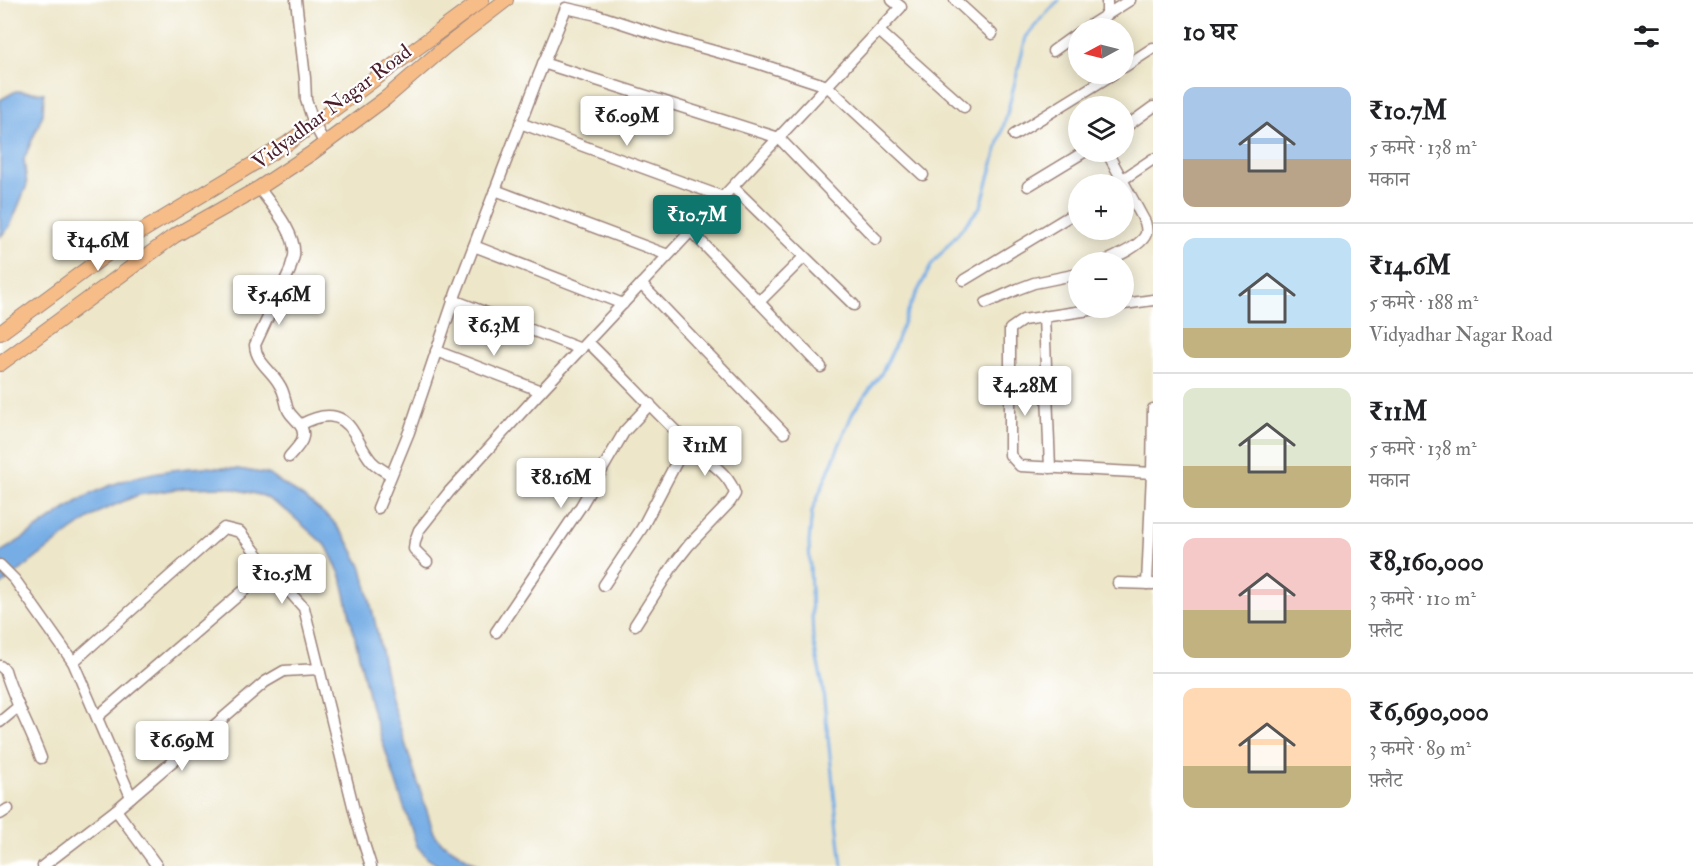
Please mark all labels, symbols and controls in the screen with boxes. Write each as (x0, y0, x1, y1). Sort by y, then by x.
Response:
text: 10 घर (1183, 16, 1237, 48)
north arrow (1068, 18, 1134, 84)
map controls (1068, 18, 1134, 318)
icon: filters (1630, 20, 1663, 53)
street label: Vidyadhar Nagar Road (247, 38, 418, 176)
text: ₹10.7M (1369, 95, 1447, 127)
pin: ₹6.09M (578, 96, 676, 147)
button: layers (1068, 96, 1134, 162)
text: ₹6.09M (594, 103, 660, 128)
icon: home (1231, 111, 1303, 183)
text: 5 कमरे · 138 m² (1369, 135, 1477, 160)
text: मकान (1369, 167, 1410, 192)
button: + (1068, 174, 1134, 240)
pin: ₹10.7M (648, 195, 746, 246)
text: ₹10.7M (667, 202, 727, 227)
pin: ₹14.6M (49, 221, 147, 272)
text: ₹14.6M (67, 228, 129, 253)
text: ₹14.6M (1369, 250, 1451, 282)
button: − (1068, 252, 1134, 318)
icon: home (1231, 262, 1303, 334)
pin: ₹5.46M (230, 275, 328, 326)
text: ₹5.46M (247, 282, 311, 307)
text: 5 कमरे · 188 m² (1369, 290, 1478, 315)
pin: ₹6.3M (452, 306, 536, 357)
text: ₹6.3M (468, 313, 520, 338)
text: Vidyadhar Nagar Road (1369, 322, 1553, 347)
pin: ₹4.28M (976, 366, 1074, 417)
text: ₹4.28M (992, 373, 1058, 398)
text: ₹11M (1369, 396, 1427, 428)
icon: home (1231, 412, 1303, 484)
pin: ₹11M (669, 426, 741, 477)
text: ₹11M (683, 433, 727, 458)
text: 5 कमरे · 138 m² (1369, 436, 1477, 461)
pin: ₹8.16M (512, 458, 610, 509)
text: ₹8.16M (530, 465, 592, 490)
text: मकान (1369, 468, 1410, 493)
text: ₹8,160,000 (1369, 546, 1484, 578)
pin: ₹10.5M (233, 554, 331, 605)
text: ₹10.5M (252, 561, 312, 586)
icon: home (1231, 562, 1303, 634)
text: 3 कमरे · 110 m² (1369, 586, 1476, 611)
text: फ़्लैट (1369, 618, 1402, 643)
text: ₹6,690,000 (1369, 696, 1489, 728)
icon: home (1231, 712, 1303, 784)
pin: ₹6.69M (133, 721, 231, 772)
text: ₹6.69M (150, 728, 214, 753)
text: 3 कमरे · 89 m² (1369, 736, 1471, 761)
text: फ़्लैट (1369, 768, 1402, 793)

